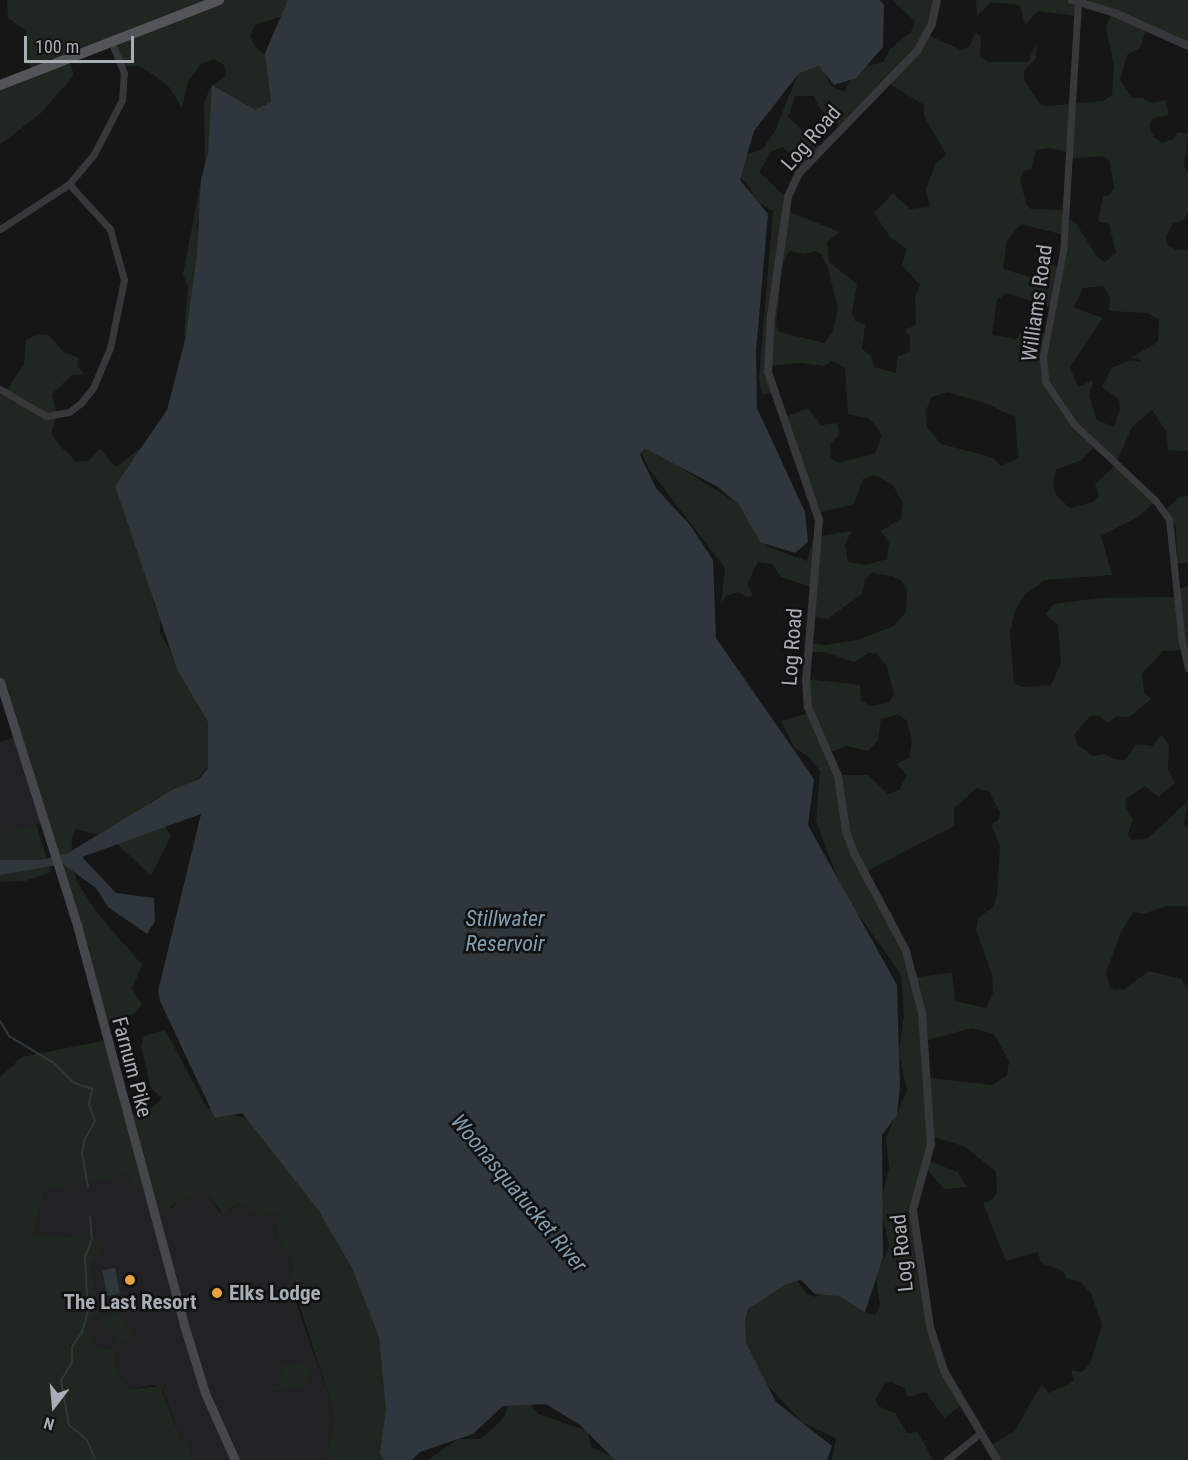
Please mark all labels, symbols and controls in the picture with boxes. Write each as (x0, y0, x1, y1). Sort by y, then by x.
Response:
scale bar (27, 24, 136, 62)
text: 100 m (35, 36, 79, 57)
street label: Log Road (776, 100, 846, 176)
street label: Williams Road (1016, 243, 1058, 363)
street label: Log Road (777, 607, 807, 687)
water label: Stillwater Reservoir (466, 905, 544, 956)
street label: Farnum Pike (107, 1014, 157, 1120)
water label: Woonasquatucket River (445, 1109, 593, 1277)
street label: Log Road (885, 1213, 919, 1293)
marker: The Last Resort (123, 1273, 137, 1287)
place label: Elks Lodge (229, 1280, 321, 1306)
marker: Elks Lodge (210, 1286, 224, 1300)
place label: The Last Resort (64, 1289, 196, 1315)
north arrow (24, 1376, 84, 1436)
text: N (42, 1413, 56, 1434)

